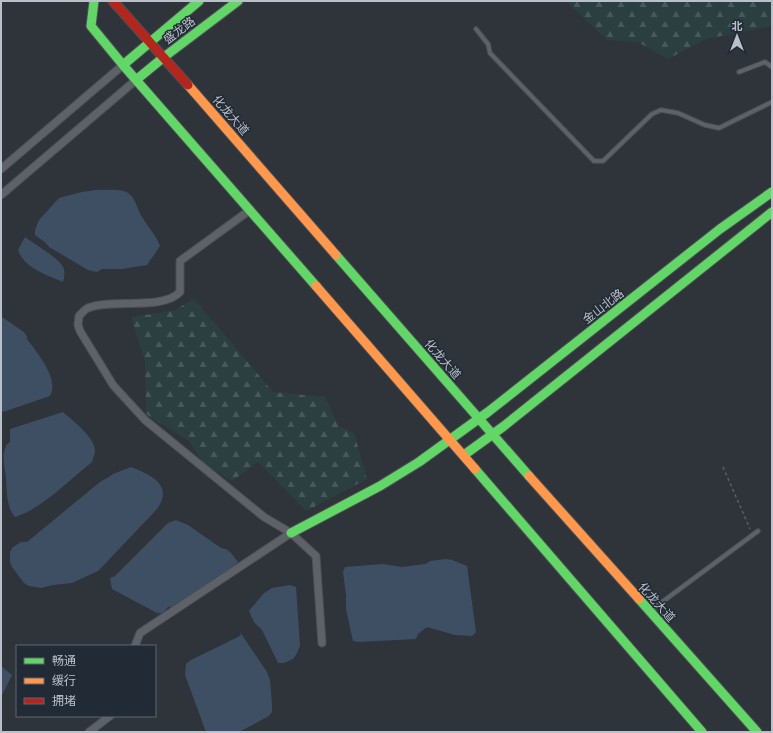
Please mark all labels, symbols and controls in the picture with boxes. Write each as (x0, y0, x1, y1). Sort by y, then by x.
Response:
street label: 盛龙路 (160, 13, 198, 47)
north arrow (717, 16, 757, 56)
text: 北 (732, 19, 743, 33)
street label: 化龙大道 (210, 92, 252, 138)
street label: 金山北路 (579, 285, 627, 327)
street label: 化龙大道 (422, 336, 464, 382)
street label: 化龙大道 (635, 579, 679, 625)
legend (16, 645, 156, 717)
text: 畅通 (52, 653, 76, 668)
text: 缓行 (52, 673, 76, 688)
text: 拥堵 (52, 693, 76, 708)

